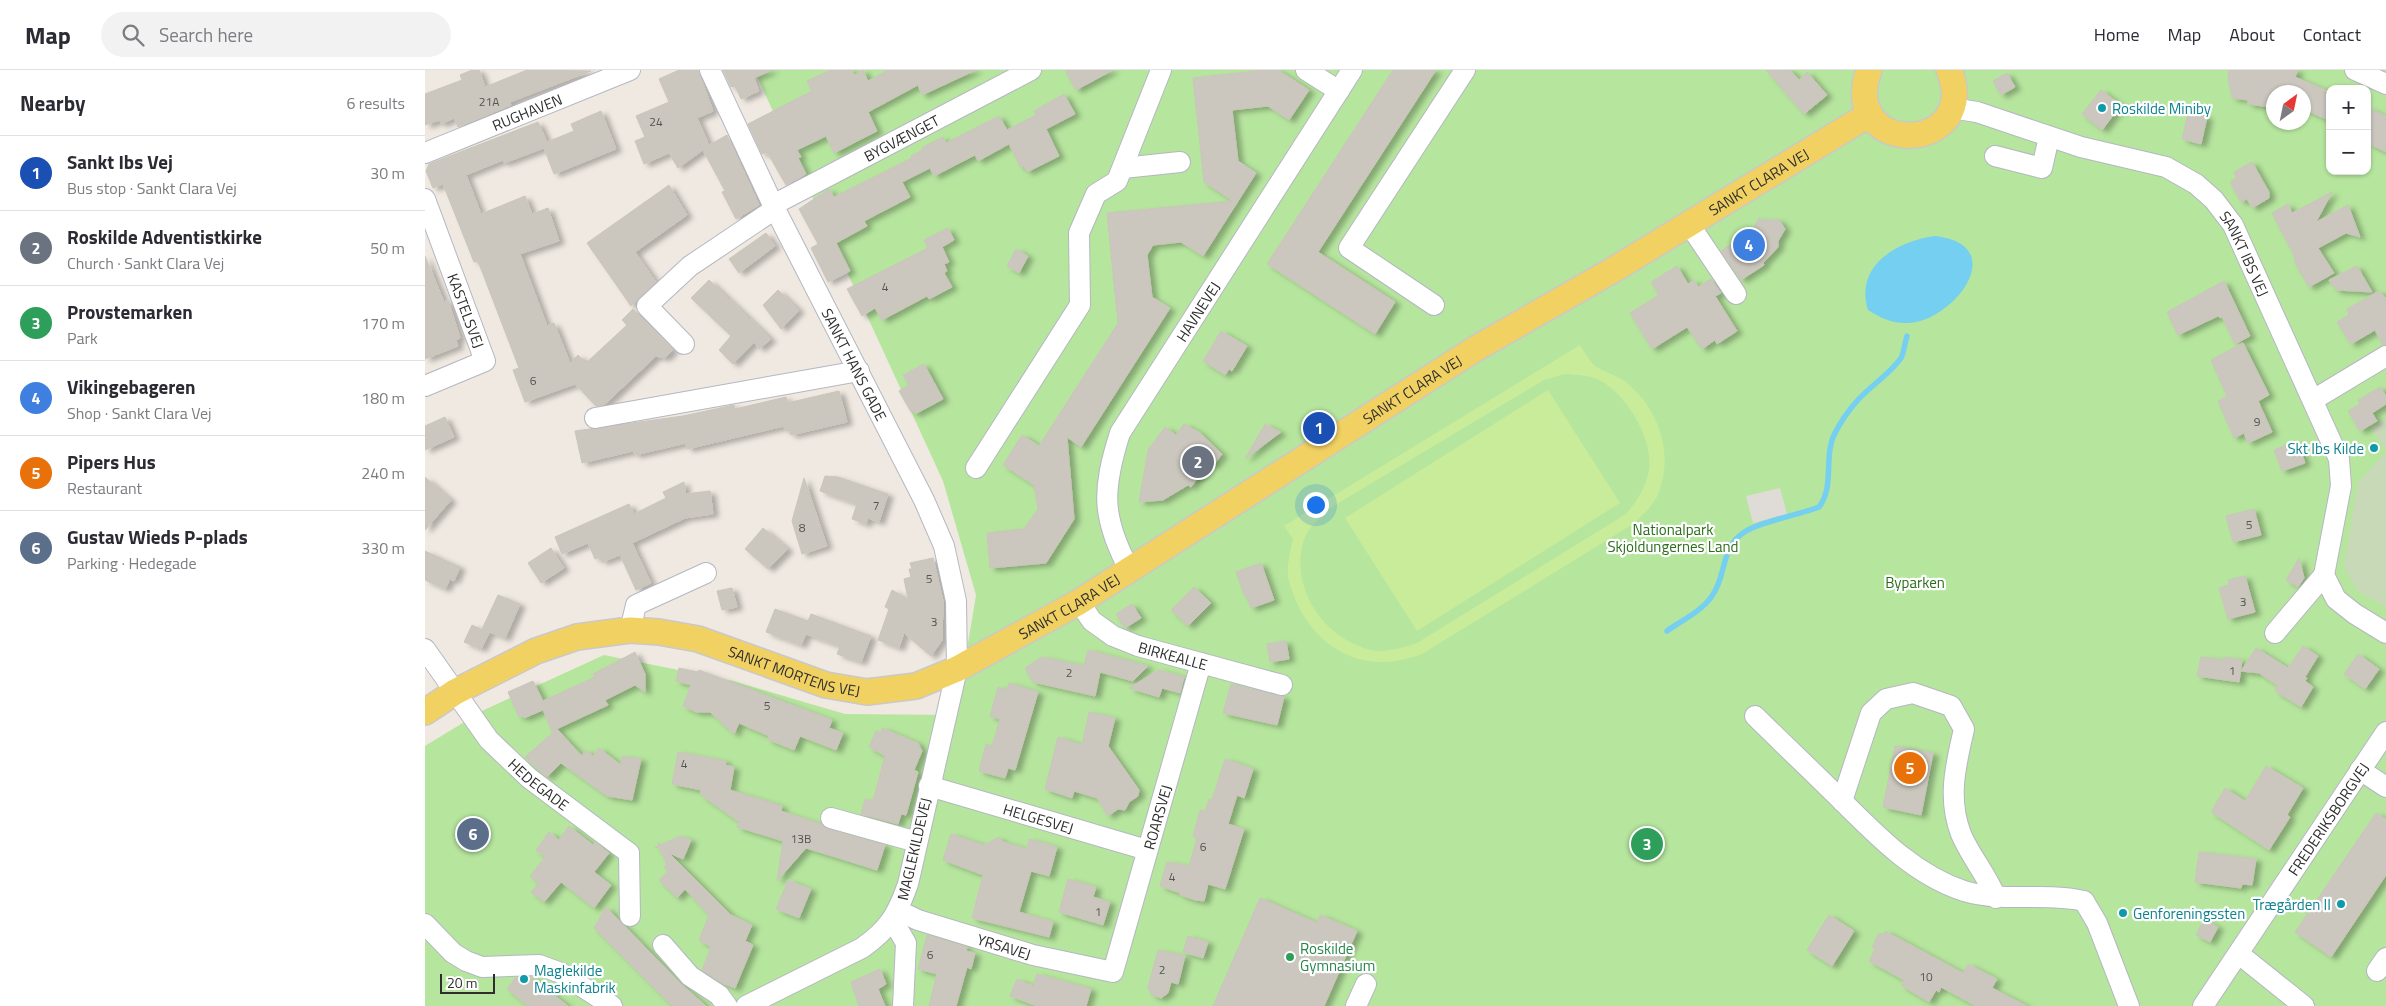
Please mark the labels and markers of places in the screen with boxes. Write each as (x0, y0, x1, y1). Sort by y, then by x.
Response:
place label: Roskilde Miniby (2112, 97, 2211, 120)
marker: Roskilde Miniby (2096, 102, 2108, 114)
pin: 4 (1733, 226, 1765, 264)
pin: 1 (1303, 409, 1335, 447)
place label: Skt Ibs Kilde (2287, 437, 2364, 460)
marker: Skt Ibs Kilde (2368, 442, 2380, 454)
pin: 2 (1182, 443, 1214, 481)
pin: 5 (1894, 749, 1926, 787)
pin: 6 (457, 815, 489, 853)
pin: 3 (1631, 825, 1663, 863)
place label: Trægården II (2253, 893, 2331, 916)
marker: Trægården II (2335, 898, 2347, 910)
place label: Genforeningssten (2133, 902, 2245, 925)
marker: Genforeningssten (2117, 907, 2129, 919)
place label: Roskilde Gymnasium (1300, 937, 1375, 977)
marker: Roskilde Gymnasium (1284, 951, 1296, 963)
place label: Maglekilde Maskinfabrik (534, 959, 616, 999)
marker: Maglekilde Maskinfabrik (518, 973, 530, 985)

